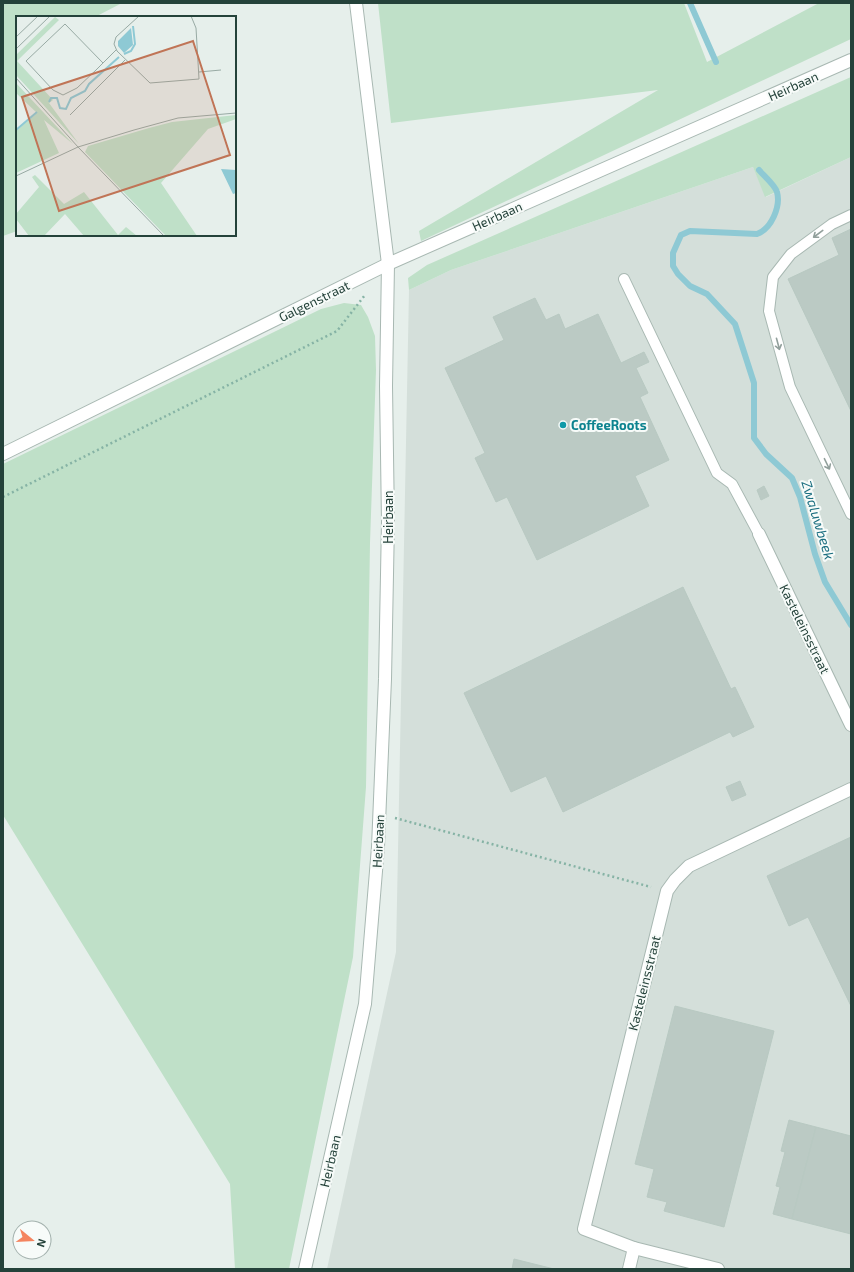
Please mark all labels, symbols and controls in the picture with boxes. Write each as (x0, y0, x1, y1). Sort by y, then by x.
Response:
inset map (16, 16, 236, 236)
street label: Heirbaan (765, 68, 821, 104)
street label: Heirbaan (469, 198, 525, 234)
one-way arrow (812, 230, 823, 239)
street label: Galgenstraat (276, 277, 352, 325)
one-way arrow (775, 337, 782, 350)
place label: CoffeeRoots (571, 417, 647, 433)
marker: CoffeeRoots (558, 420, 568, 430)
one-way arrow (824, 457, 831, 469)
water label: Zwaluwbeek (798, 478, 839, 562)
street label: Heirbaan (380, 490, 396, 544)
street label: Kasteleinsstraat (776, 582, 834, 676)
street label: Heirbaan (369, 814, 387, 868)
street label: Kasteleinsstraat (624, 934, 664, 1032)
street label: Heirbaan (316, 1133, 344, 1189)
north arrow (12, 1220, 52, 1260)
text: N (35, 1237, 49, 1249)

